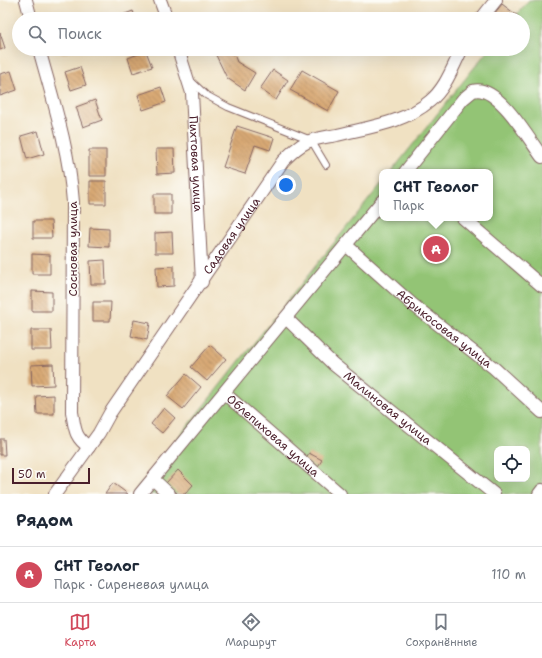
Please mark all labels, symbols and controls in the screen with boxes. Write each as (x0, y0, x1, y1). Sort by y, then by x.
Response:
search box (12, 12, 530, 56)
icon: search (26, 23, 48, 45)
text: Поиск (58, 24, 102, 44)
street label: Пихтовая улица (185, 115, 206, 213)
popup (379, 169, 493, 221)
your location (276, 175, 296, 195)
text: СНТ Геолог (393, 177, 479, 197)
street label: Садовая улица (200, 194, 264, 278)
text: Парк (393, 197, 424, 214)
street label: Сосновая улица (65, 201, 81, 297)
pin: A (423, 234, 449, 264)
street label: Абрикосовая улица (393, 286, 496, 372)
street label: Малиновая улица (340, 368, 435, 449)
street label: Облепиховая улица (223, 391, 323, 481)
map controls (494, 446, 530, 482)
button: locate (494, 446, 530, 482)
scale bar (12, 466, 90, 485)
text: 50 m (18, 467, 46, 482)
text: Рядом (16, 509, 73, 531)
text: СНТ Геолог (54, 556, 139, 576)
text: A (24, 566, 34, 583)
text: 110 m (491, 566, 526, 583)
text: Парк · Сиреневая улица (54, 576, 209, 593)
tab: Карта (65, 611, 96, 650)
tab: Маршрут (225, 611, 276, 650)
tab: Сохранённые (406, 611, 477, 650)

